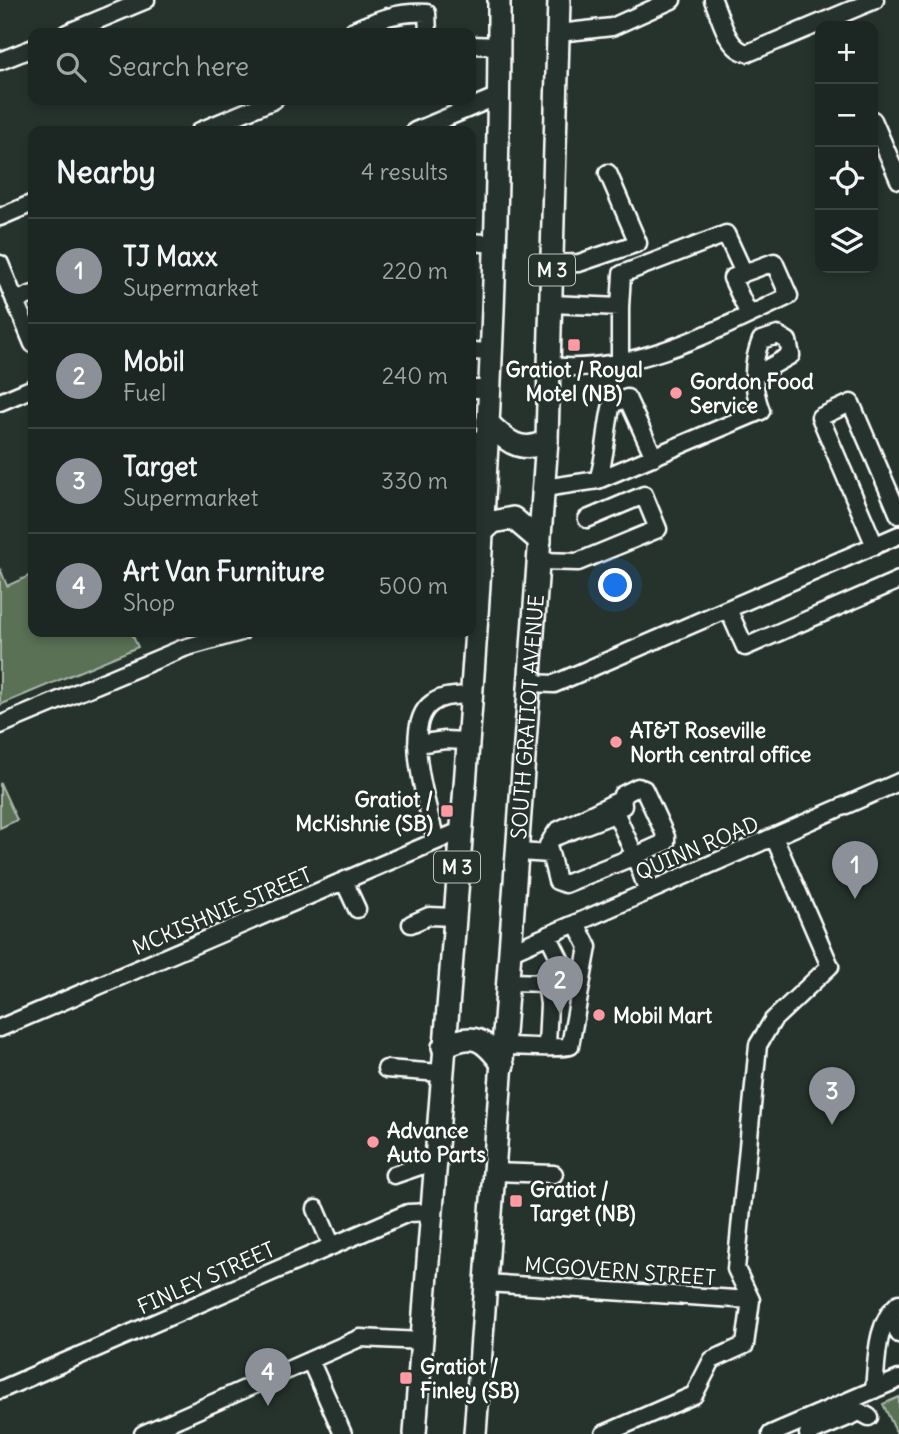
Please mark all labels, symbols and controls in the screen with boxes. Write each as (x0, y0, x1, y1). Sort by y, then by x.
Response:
map controls (815, 21, 878, 273)
button: + (815, 21, 878, 84)
search box (28, 28, 476, 105)
icon: search (52, 48, 90, 86)
text: Search here (108, 50, 249, 83)
button: − (815, 84, 878, 147)
button: locate (815, 147, 878, 210)
text: Nearby (56, 153, 156, 191)
text: 4 results (361, 157, 448, 186)
button: layers (815, 210, 878, 273)
text: TJ Maxx (123, 240, 217, 273)
road number: M 3 (529, 254, 575, 286)
text: 1 (74, 256, 84, 285)
text: 220 m (382, 256, 448, 285)
text: Supermarket (123, 273, 259, 302)
marker: Gratiot / Royal Motel (NB) (566, 337, 582, 353)
text: Mobil (123, 345, 185, 378)
place label: Gratiot / Royal Motel (NB) (505, 356, 643, 407)
text: 2 (73, 361, 85, 390)
text: 240 m (382, 361, 448, 390)
place label: Gordon Food Service (690, 368, 814, 419)
text: Fuel (123, 378, 166, 407)
marker: Gordon Food Service (668, 385, 684, 401)
text: Target (123, 450, 197, 483)
text: 3 (72, 466, 86, 495)
text: 330 m (381, 466, 448, 495)
text: Supermarket (123, 483, 259, 512)
text: Art Van Furniture (123, 555, 325, 588)
your location (598, 568, 632, 602)
text: 4 (72, 571, 86, 600)
text: 500 m (379, 571, 448, 600)
text: Shop (123, 588, 175, 617)
street label: SOUTH GRATIOT AVENUE (505, 594, 549, 840)
place label: AT&T Roseville North central office (630, 717, 811, 768)
marker: AT&T Roseville North central office (608, 734, 624, 750)
place label: Gratiot / McKishnie (SB) (295, 786, 433, 837)
marker: Gratiot / McKishnie (SB) (439, 803, 455, 819)
street label: QUINN ROAD (631, 810, 763, 886)
pin: 1 (832, 841, 878, 899)
road number: M 3 (434, 852, 480, 882)
street label: MCKISHNIE STREET (128, 861, 316, 961)
pin: 2 (537, 956, 583, 1014)
place label: Mobil Mart (613, 1002, 713, 1029)
marker: Mobil Mart (591, 1007, 607, 1023)
pin: 3 (809, 1067, 855, 1125)
place label: Advance Auto Parts (387, 1117, 486, 1168)
marker: Advance Auto Parts (365, 1134, 381, 1150)
place label: Gratiot / Target (NB) (530, 1176, 636, 1227)
marker: Gratiot / Target (NB) (508, 1193, 524, 1209)
street label: FINLEY STREET (133, 1236, 279, 1320)
street label: MCGOVERN STREET (523, 1251, 717, 1291)
pin: 4 (245, 1348, 291, 1406)
place label: Gratiot / Finley (SB) (420, 1353, 519, 1404)
marker: Gratiot / Finley (SB) (398, 1370, 414, 1386)

